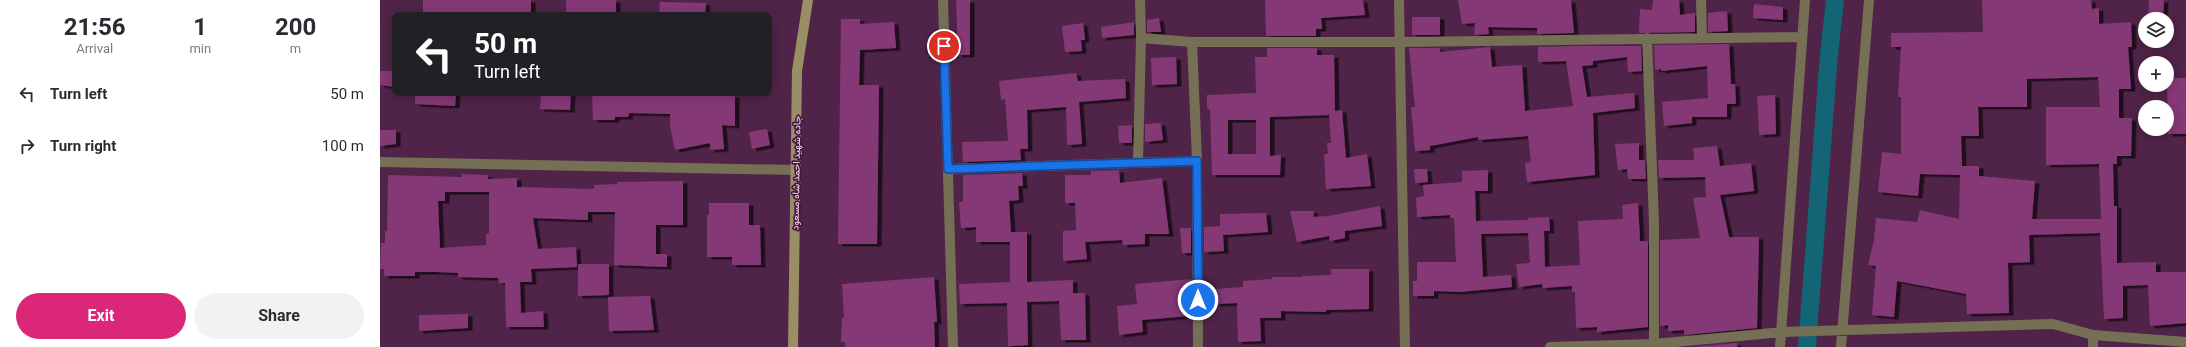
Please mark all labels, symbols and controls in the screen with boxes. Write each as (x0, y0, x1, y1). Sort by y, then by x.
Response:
map controls (2138, 12, 2174, 136)
button: layers (2138, 12, 2174, 48)
text: 21:56 (64, 13, 126, 41)
text: 1 (193, 13, 207, 41)
text: 200 (275, 13, 316, 41)
text: 50 m (474, 27, 537, 60)
icon: left (408, 28, 460, 80)
pin (927, 29, 961, 63)
icon: arrive (933, 35, 955, 57)
text: Arrival (76, 41, 113, 56)
text: min (189, 41, 211, 56)
text: m (290, 41, 301, 56)
button: + (2138, 56, 2174, 92)
text: Turn left (474, 61, 540, 82)
icon: left (16, 83, 38, 105)
text: Turn left (50, 85, 107, 103)
text: 50 m (330, 85, 364, 103)
button: − (2138, 100, 2174, 136)
street label: جاده شهيد احمد شاه مسعود (790, 115, 804, 230)
icon: right (16, 135, 38, 157)
text: Turn right (50, 137, 116, 155)
text: 100 m (322, 137, 364, 155)
position arrow (1177, 279, 1219, 321)
button: Exit (16, 293, 186, 339)
button: Share (194, 293, 364, 339)

